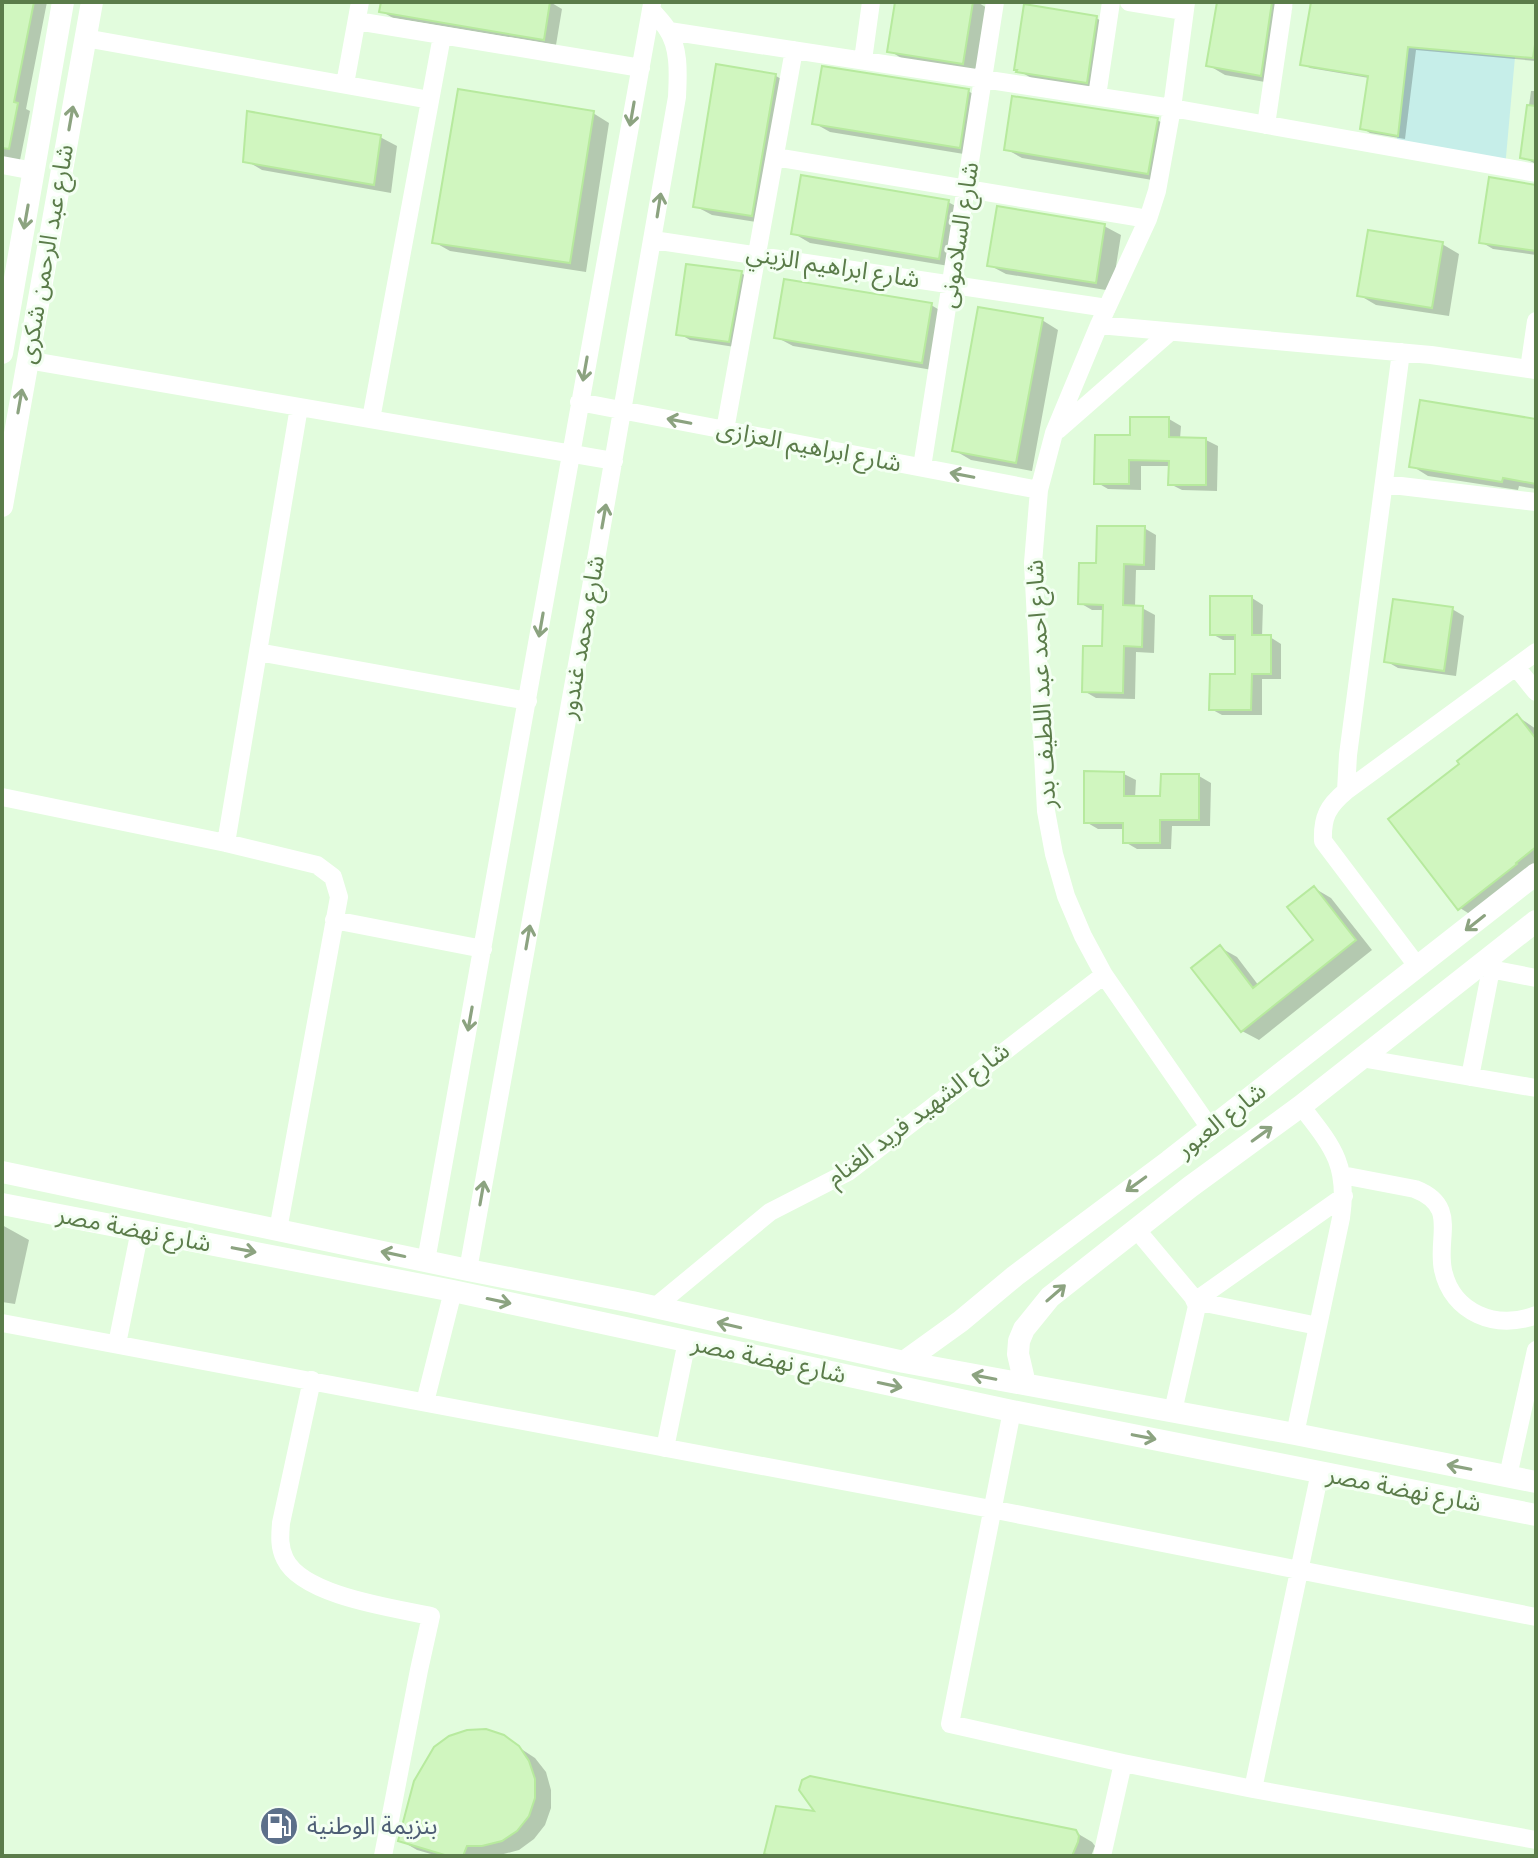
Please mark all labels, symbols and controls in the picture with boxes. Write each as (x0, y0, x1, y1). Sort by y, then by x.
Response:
one-way arrow (624, 100, 639, 126)
one-way arrow (64, 105, 79, 131)
street label: شارع عبد الرحمن شكرى (12, 142, 82, 366)
street label: شارع السلامونى (933, 160, 987, 310)
one-way arrow (652, 193, 667, 218)
one-way arrow (18, 204, 33, 229)
street label: شارع ابراهيم الزيني (744, 237, 922, 298)
one-way arrow (577, 356, 592, 382)
one-way arrow (13, 389, 28, 414)
one-way arrow (667, 413, 692, 428)
street label: شارع ابراهيم العزازى (714, 413, 904, 481)
one-way arrow (950, 467, 975, 482)
one-way arrow (597, 504, 612, 529)
street label: شارع محمد غندور (553, 553, 613, 722)
street label: شارع احمد عبد اللطيف بدر (1019, 559, 1065, 810)
one-way arrow (532, 612, 547, 638)
one-way arrow (1465, 914, 1486, 931)
one-way arrow (521, 925, 536, 951)
one-way arrow (462, 1006, 477, 1031)
street label: شارع الشهيد فريد الغنام (821, 1035, 1017, 1195)
street label: شارع العبور (1169, 1076, 1273, 1166)
one-way arrow (1251, 1126, 1273, 1143)
one-way arrow (1126, 1176, 1147, 1193)
one-way arrow (475, 1181, 490, 1206)
street label: شارع نهضة مصر (53, 1199, 214, 1261)
one-way arrow (230, 1244, 256, 1259)
one-way arrow (380, 1246, 406, 1261)
one-way arrow (1046, 1284, 1066, 1302)
one-way arrow (485, 1294, 511, 1309)
one-way arrow (717, 1316, 743, 1331)
street label: شارع نهضة مصر (688, 1328, 849, 1392)
one-way arrow (972, 1368, 997, 1383)
one-way arrow (876, 1378, 902, 1393)
one-way arrow (1131, 1430, 1157, 1445)
one-way arrow (1447, 1458, 1473, 1473)
street label: شارع نهضة مصر (1323, 1459, 1484, 1521)
fuel station icon: بنزيمة الوطنية (258, 1805, 300, 1847)
place label: بنزيمة الوطنية (307, 1811, 437, 1840)

